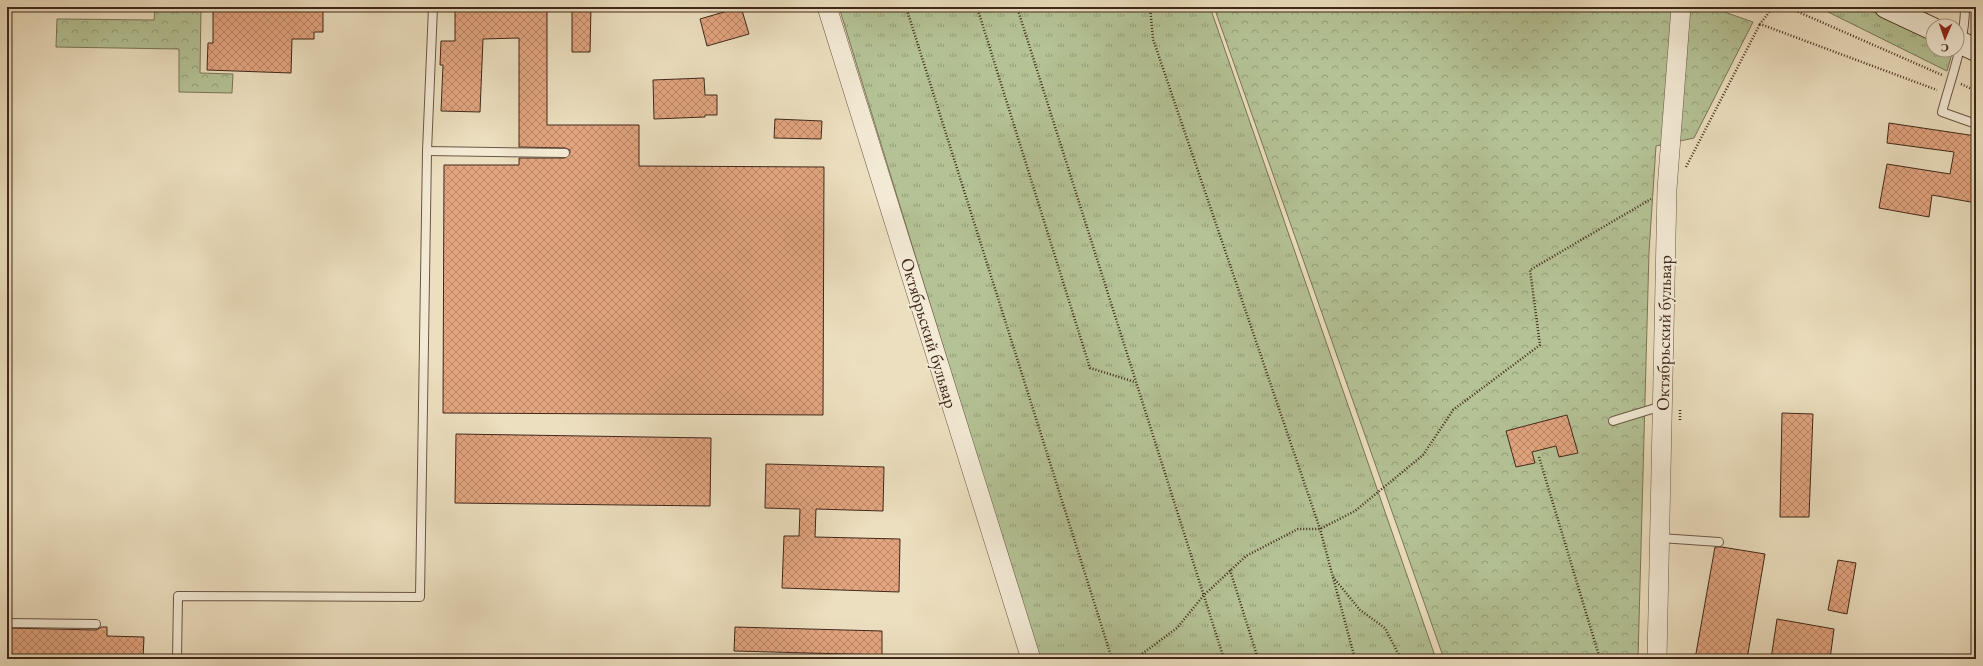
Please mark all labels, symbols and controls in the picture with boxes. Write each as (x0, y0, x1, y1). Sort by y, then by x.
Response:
north arrow (1925, 18, 1965, 58)
text: С (1940, 41, 1949, 55)
street label: Октябрьский бульвар (896, 255, 963, 411)
street label: Октябрьский бульвар (1651, 255, 1676, 411)

